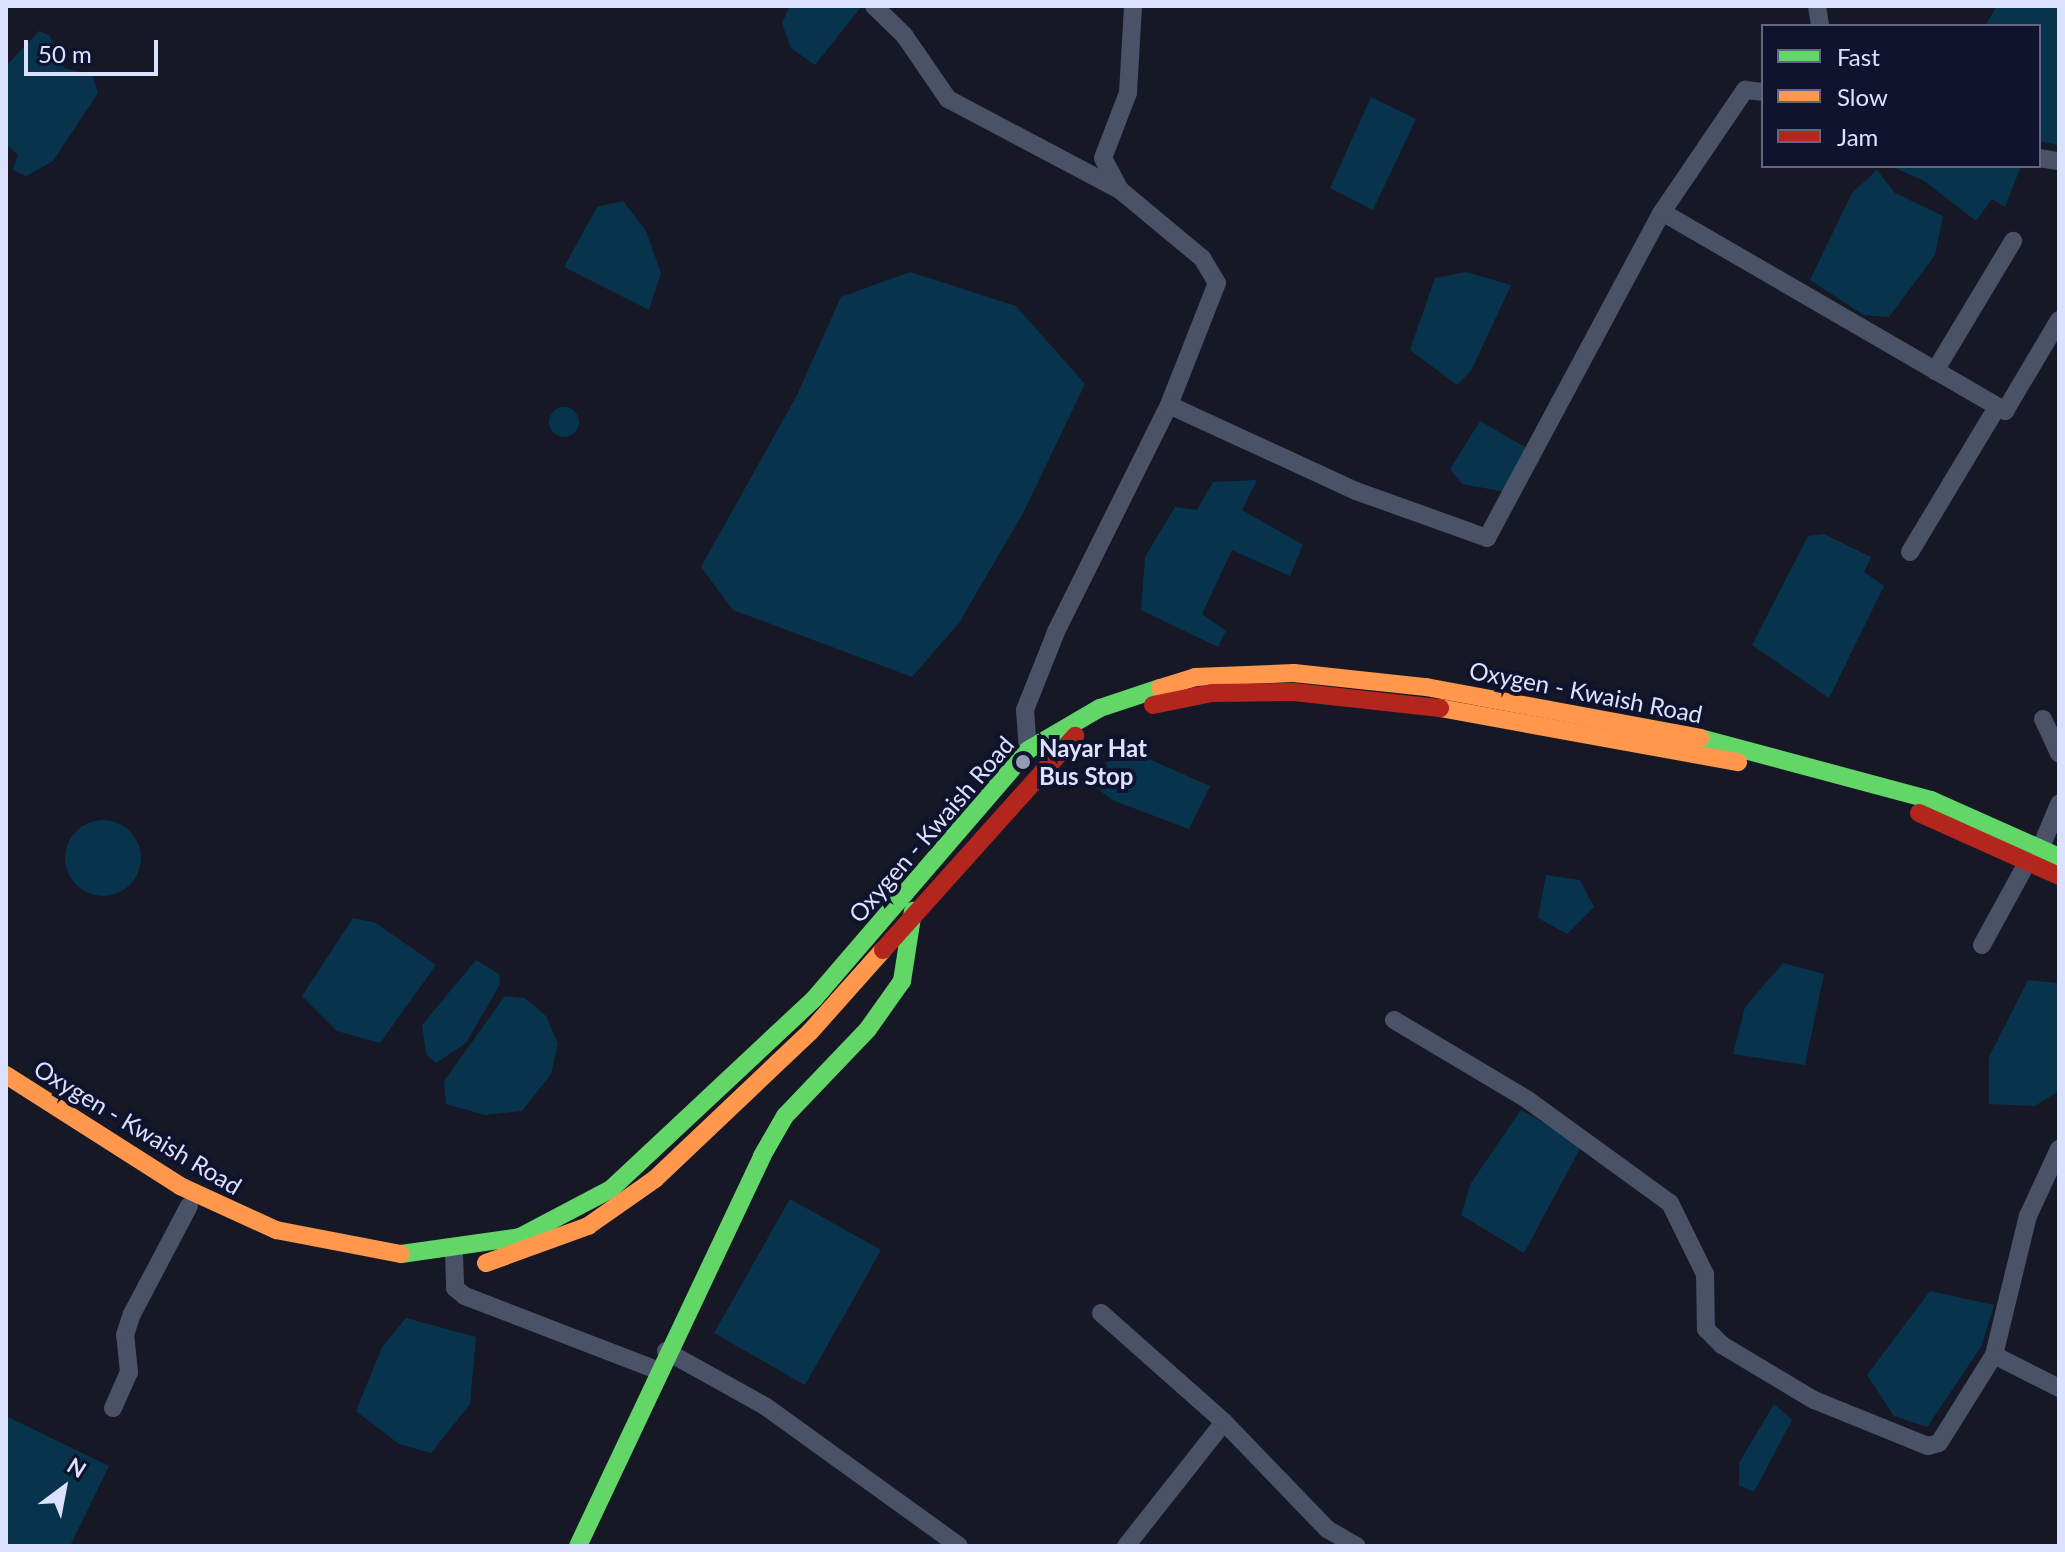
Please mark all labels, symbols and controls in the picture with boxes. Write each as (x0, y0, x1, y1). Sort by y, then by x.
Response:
scale bar (28, 24, 162, 74)
legend (1761, 24, 2041, 168)
text: 50 m (38, 39, 92, 68)
text: Fast (1837, 42, 1880, 71)
text: Slow (1837, 82, 1888, 111)
text: Jam (1837, 122, 1878, 151)
street label: Oxygen - Kwaish Road (1467, 655, 1705, 729)
street label: Oxygen - Kwaish Road (842, 730, 1020, 928)
place label: Nayar Hat Bus Stop (1039, 734, 1147, 790)
marker: Nayar Hat Bus Stop (1014, 753, 1032, 771)
street label: Oxygen - Kwaish Road (29, 1054, 247, 1200)
north arrow (24, 1448, 104, 1528)
text: N (63, 1451, 91, 1483)

